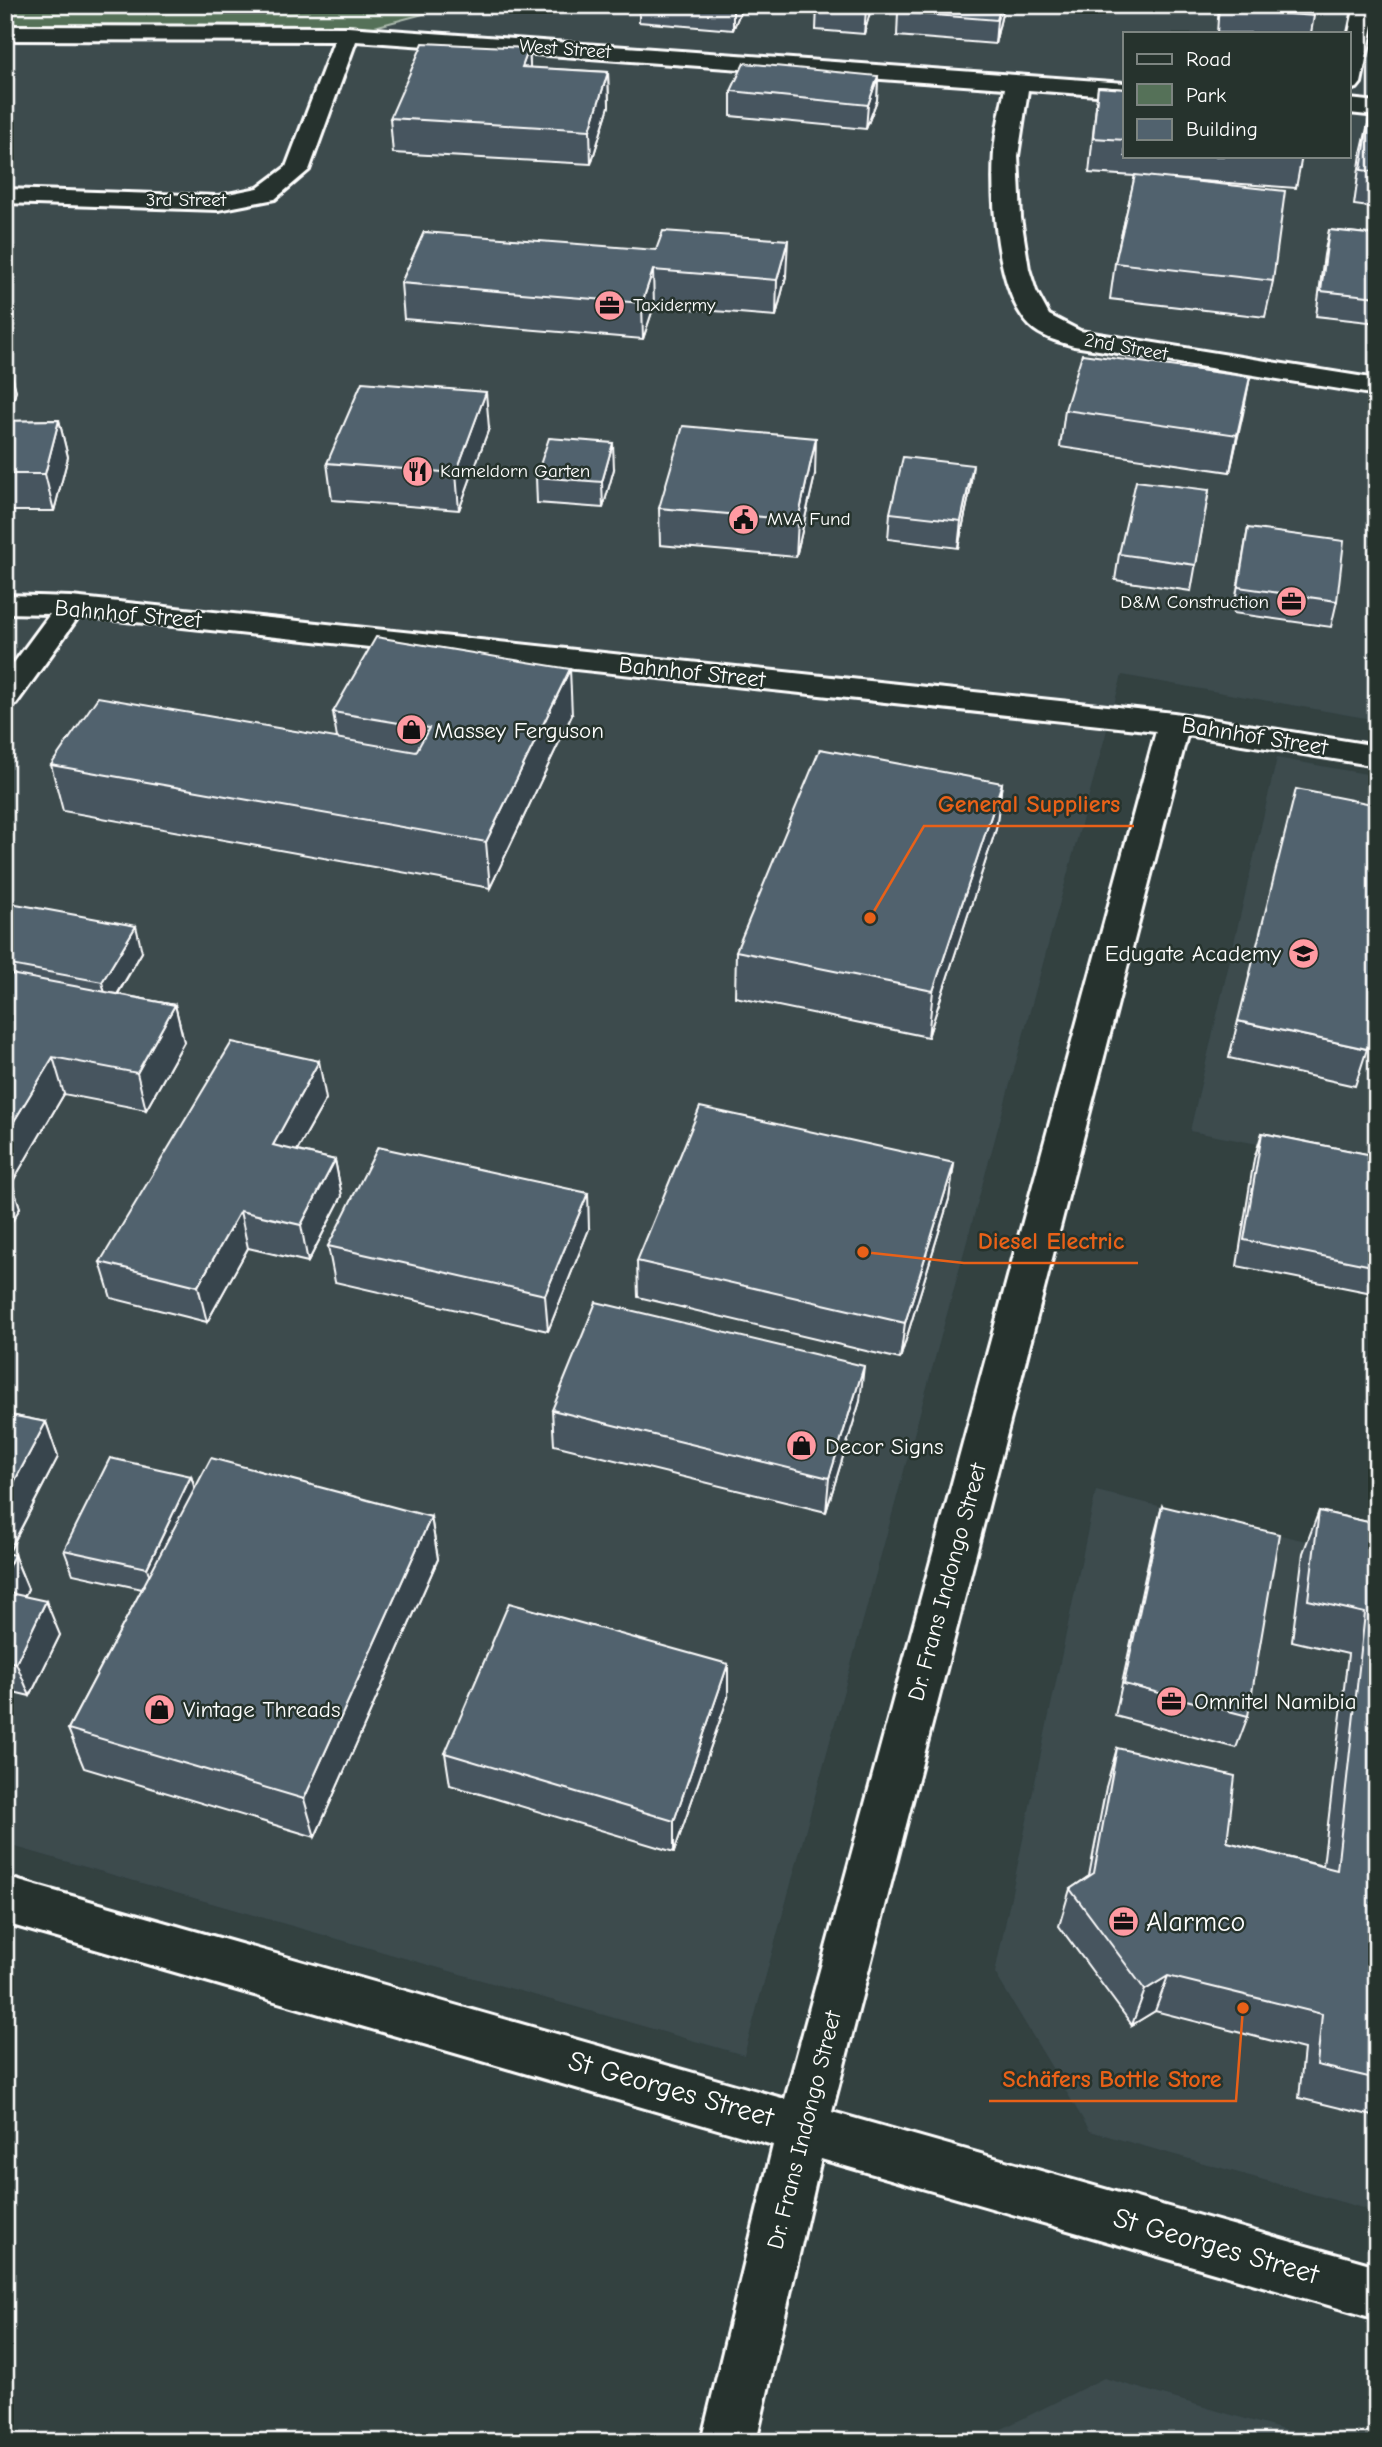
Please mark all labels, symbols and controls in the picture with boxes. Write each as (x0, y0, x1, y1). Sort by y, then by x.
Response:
legend (1123, 32, 1350, 158)
street label: West Street (518, 35, 612, 63)
text: Road (1186, 47, 1231, 71)
text: Park (1186, 83, 1226, 107)
text: Building (1186, 117, 1258, 141)
street label: 3rd Street (146, 189, 227, 211)
office icon: Taxidermy (593, 288, 627, 322)
place label: Taxidermy (633, 294, 716, 316)
street label: 2nd Street (1083, 329, 1170, 365)
restaurant icon: Kameldorn Garten (400, 454, 434, 488)
place label: Kameldorn Garten (440, 460, 590, 482)
public building icon: MVA Fund (727, 502, 761, 536)
place label: MVA Fund (767, 508, 851, 530)
office icon: D&M Construction (1275, 585, 1309, 619)
place label: D&M Construction (1120, 591, 1269, 613)
street label: Bahnhof Street (53, 594, 204, 634)
street label: Bahnhof Street (617, 651, 768, 693)
street label: Bahnhof Street (1180, 711, 1331, 761)
shop icon: Massey Ferguson (394, 713, 428, 747)
place label: Massey Ferguson (434, 717, 604, 744)
callout: General Suppliers (924, 781, 1134, 826)
text: General Suppliers (938, 790, 1120, 818)
school or university icon: Edugate Academy (1287, 936, 1321, 970)
place label: Edugate Academy (1105, 940, 1282, 967)
callout: Diesel Electric (964, 1218, 1138, 1263)
text: Diesel Electric (978, 1227, 1124, 1255)
shop icon: Decor Signs (785, 1429, 819, 1463)
place label: Decor Signs (825, 1433, 943, 1460)
street label: Dr. Frans Indongo Street (902, 1459, 992, 1704)
office icon: Omnitel Namibia (1154, 1684, 1188, 1718)
place label: Omnitel Namibia (1194, 1688, 1357, 1715)
shop icon: Vintage Threads (143, 1692, 177, 1726)
place label: Vintage Threads (183, 1696, 341, 1723)
office icon: Alarmco (1106, 1905, 1140, 1939)
place label: Alarmco (1146, 1906, 1245, 1938)
street label: Dr. Frans Indongo Street (761, 2007, 847, 2252)
street label: St Georges Street (565, 2044, 778, 2134)
callout: Schäfers Bottle Store (989, 2056, 1236, 2101)
text: Schäfers Bottle Store (1003, 2065, 1222, 2093)
street label: St Georges Street (1110, 2201, 1323, 2291)

